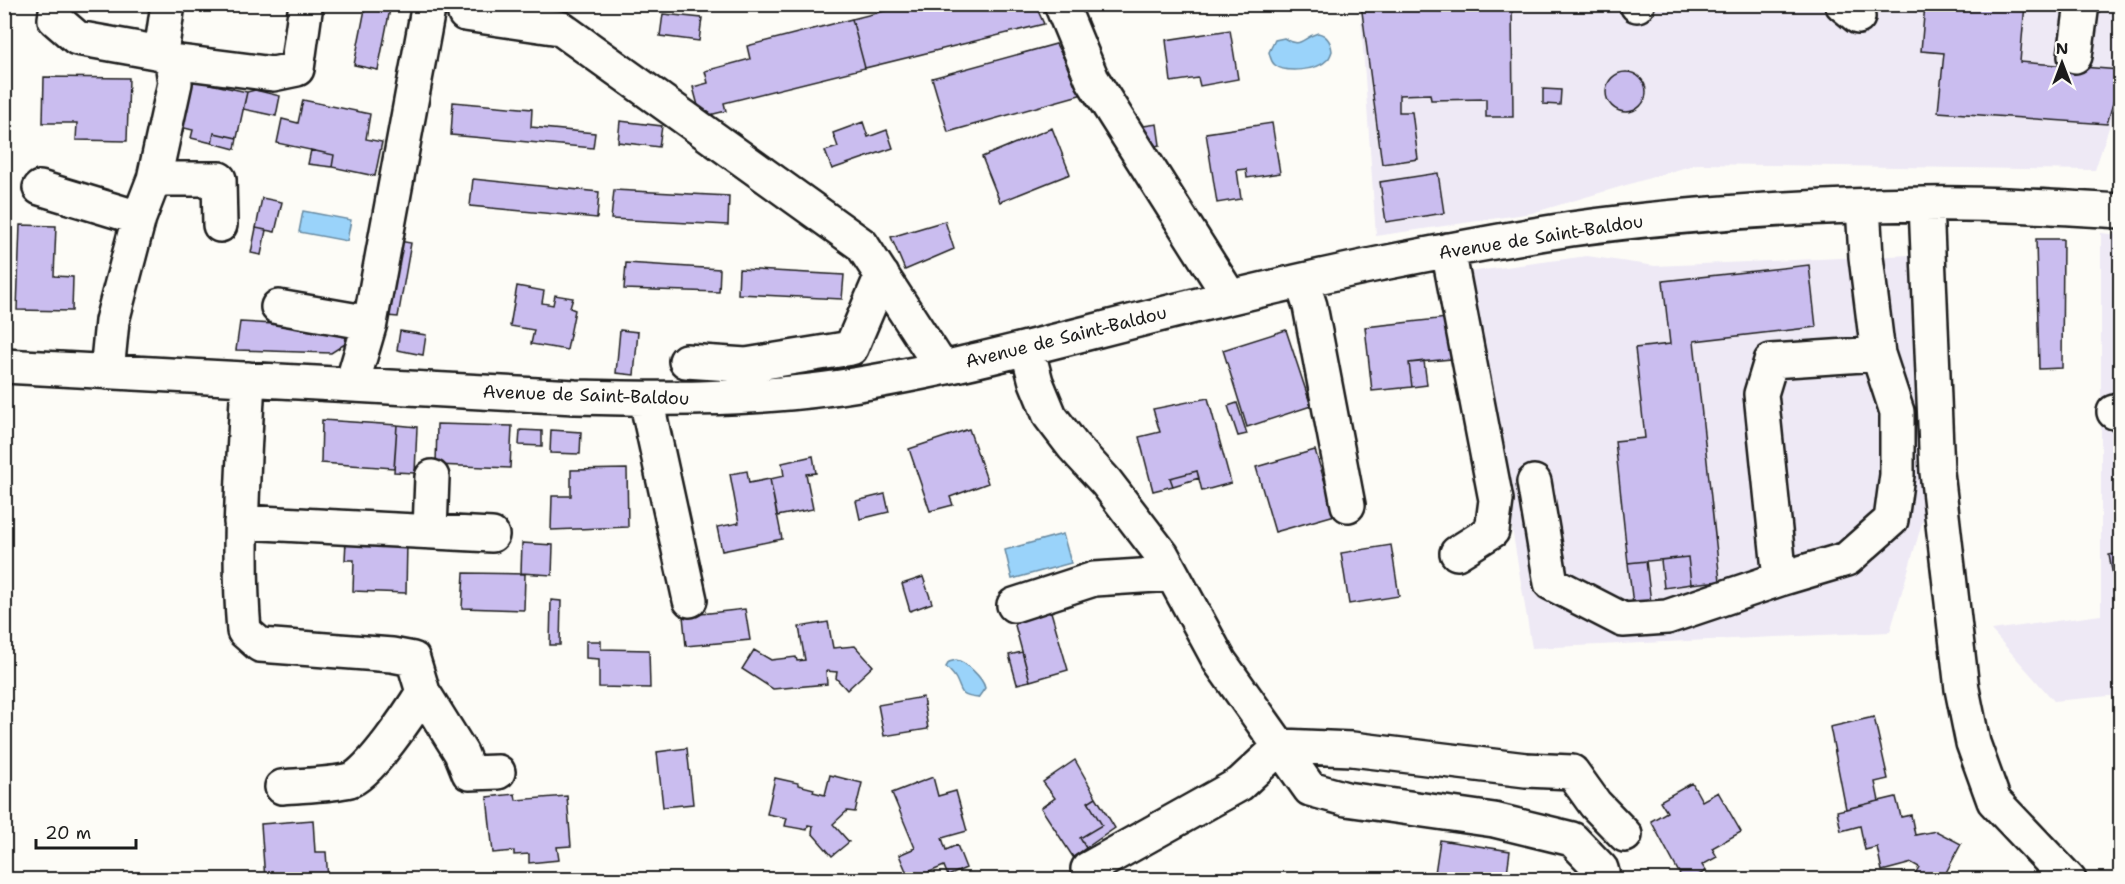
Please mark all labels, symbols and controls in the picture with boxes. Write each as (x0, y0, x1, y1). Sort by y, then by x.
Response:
north arrow (2032, 33, 2092, 93)
text: N (2056, 38, 2068, 59)
street label: Avenue de Saint-Baldou (1437, 209, 1645, 265)
street label: Avenue de Saint-Baldou (963, 300, 1169, 374)
street label: Avenue de Saint-Baldou (482, 379, 690, 411)
scale bar (36, 812, 136, 850)
text: 20 m (45, 821, 91, 845)

